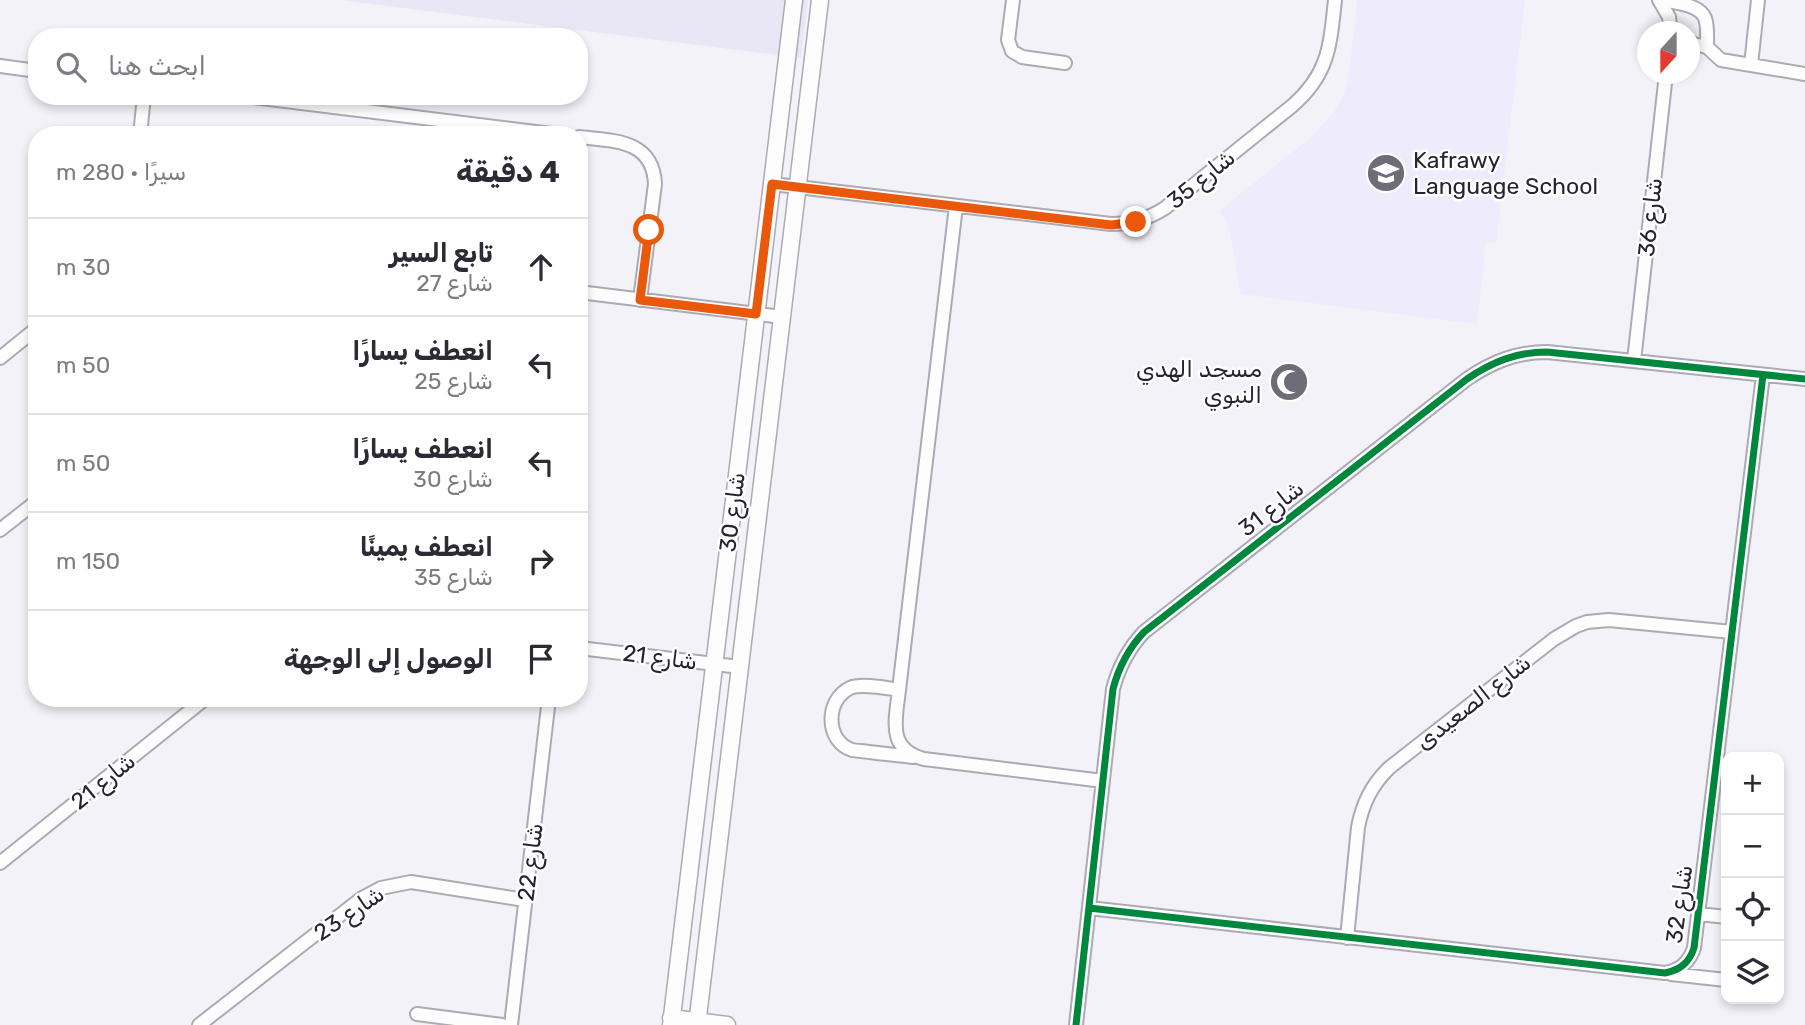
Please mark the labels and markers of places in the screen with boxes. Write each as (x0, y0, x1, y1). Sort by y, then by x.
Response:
place label: Kafrawy Language School (1413, 146, 1598, 200)
school or university icon: Kafrawy Language School (1365, 152, 1407, 194)
place label: مسجد الهدي النبوي (1136, 355, 1262, 412)
mosque icon: مسجد الهدي النبوي (1268, 361, 1310, 403)

